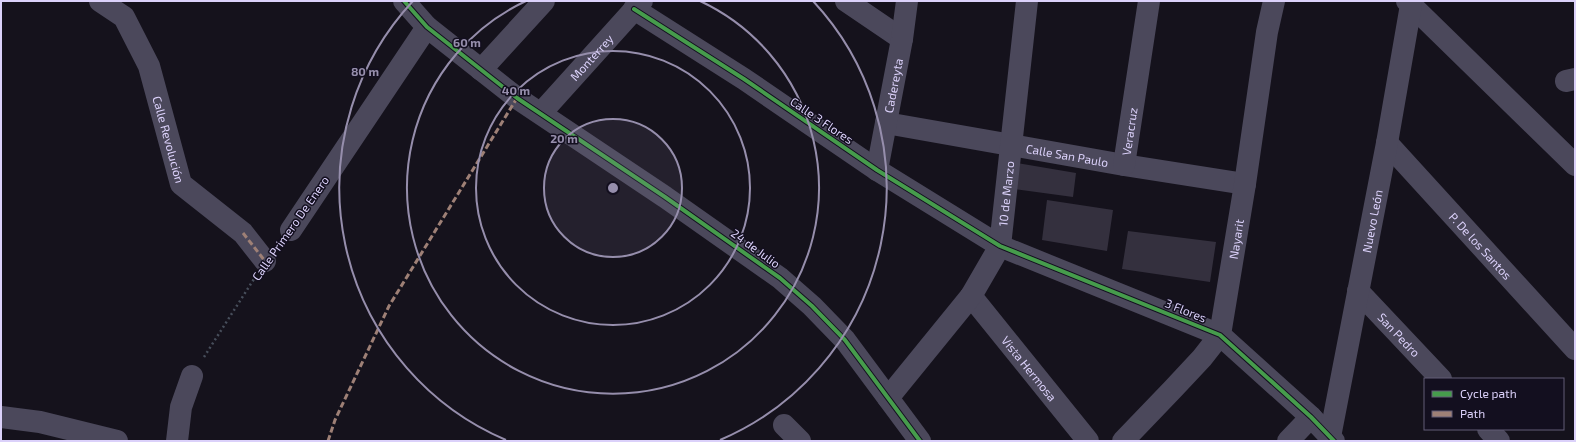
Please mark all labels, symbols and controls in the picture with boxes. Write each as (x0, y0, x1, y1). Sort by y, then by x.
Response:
street label: Monterrey (567, 31, 616, 83)
text: 60 m (453, 35, 481, 49)
street label: Cadereyta (881, 57, 905, 114)
text: 80 m (351, 64, 379, 78)
text: 40 m (502, 83, 530, 97)
street label: Calle Revolución (150, 94, 187, 185)
street label: Calle 3 Flores (788, 94, 856, 146)
street label: Veracruz (1119, 106, 1140, 156)
text: 20 m (550, 131, 578, 145)
street label: Calle San Paulo (1025, 141, 1110, 169)
street label: 10 de Marzo (995, 160, 1016, 227)
street label: Calle Primero De Enero (249, 173, 331, 283)
centre of rings (606, 181, 620, 195)
street label: Nuevo León (1359, 188, 1385, 254)
street label: P. De los Santos (1447, 209, 1515, 282)
street label: Nayarit (1226, 218, 1246, 260)
street label: 24 de Julio (729, 226, 783, 270)
street label: 3 Flores (1163, 295, 1209, 325)
street label: San Pedro (1375, 310, 1423, 360)
street label: Vista Hermosa (999, 333, 1060, 404)
legend (1424, 378, 1564, 430)
text: Cycle path (1460, 386, 1517, 400)
text: Path (1460, 406, 1485, 420)

